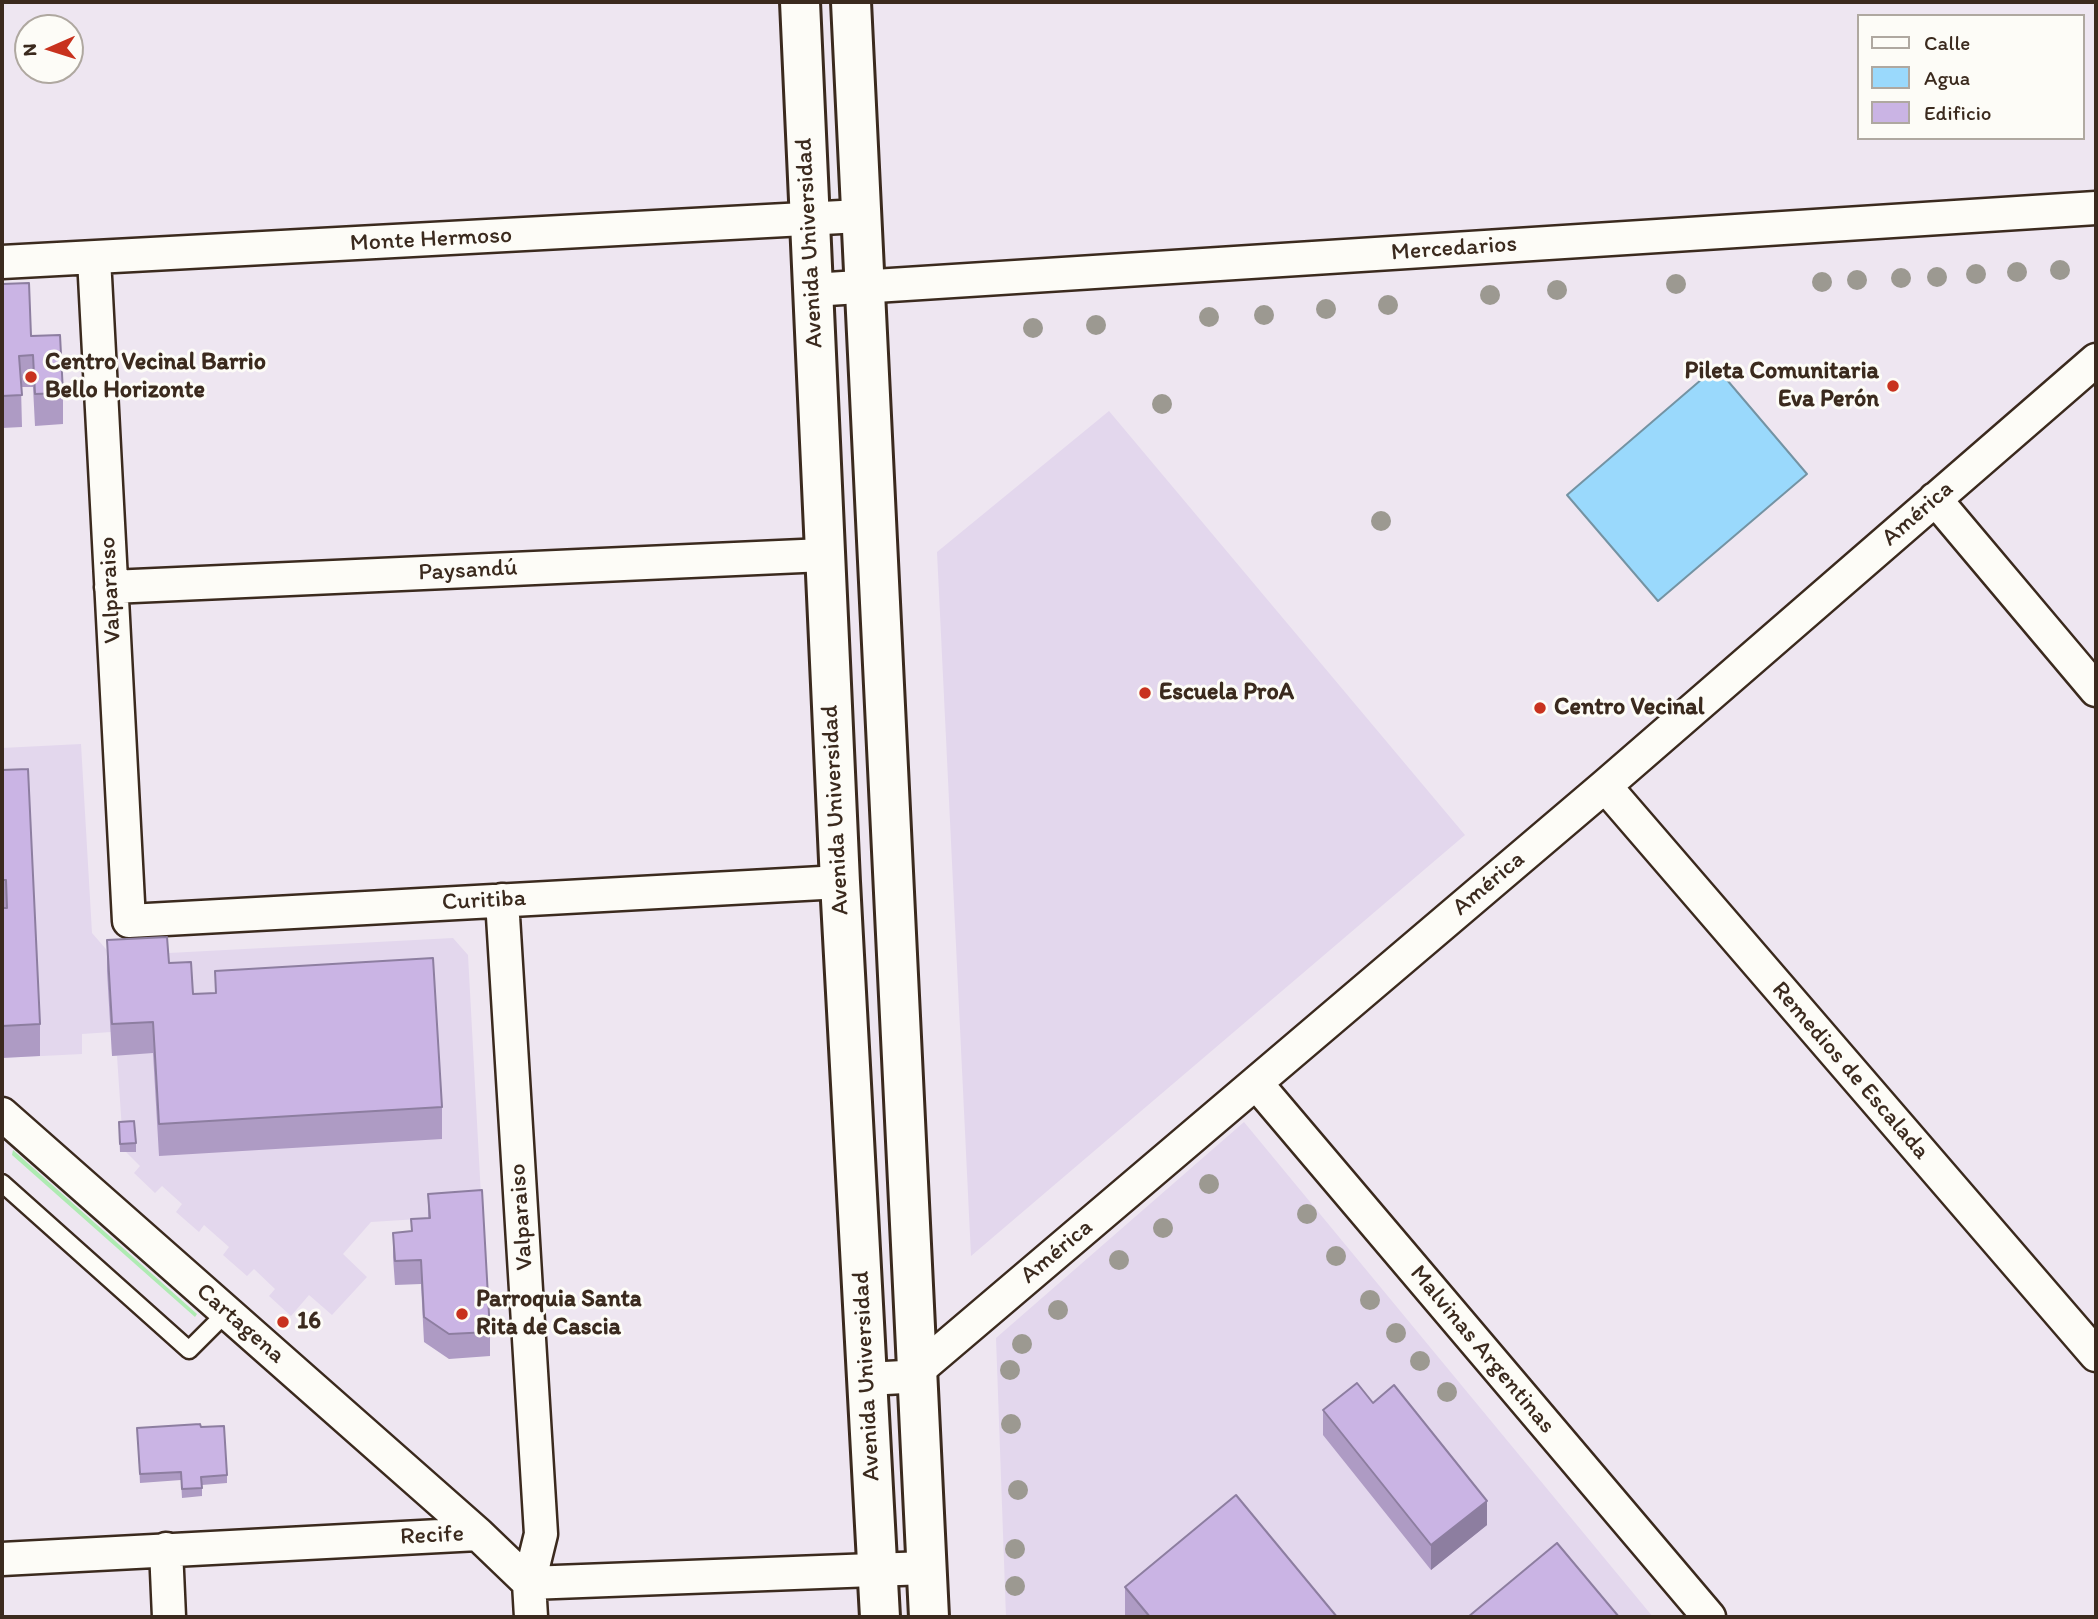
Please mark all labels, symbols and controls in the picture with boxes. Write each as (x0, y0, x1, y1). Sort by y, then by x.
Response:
north arrow (14, 14, 84, 84)
legend (1856, 14, 2084, 140)
text: Calle (1924, 30, 1970, 55)
text: N (18, 43, 41, 57)
text: Agua (1924, 65, 1970, 90)
text: Edificio (1924, 100, 1992, 125)
street label: Avenida Universidad (790, 137, 830, 349)
street label: Monte Hermoso (349, 221, 513, 259)
street label: Mercedarios (1390, 230, 1518, 268)
place label: Centro Vecinal Barrio Bello Horizonte (45, 349, 266, 405)
place label: Pileta Comunitaria Eva Perón (1685, 358, 1879, 414)
marker: Centro Vecinal Barrio Bello Horizonte (23, 369, 39, 385)
marker: Pileta Comunitaria Eva Perón (1885, 378, 1901, 394)
street label: América (1876, 475, 1960, 553)
street label: Valparaiso (94, 536, 128, 644)
street label: Paysandú (418, 554, 518, 588)
place label: Escuela ProA (1159, 679, 1294, 707)
marker: Escuela ProA (1137, 685, 1153, 701)
place label: Centro Vecinal (1554, 694, 1705, 722)
marker: Centro Vecinal (1532, 700, 1548, 716)
street label: Avenida Universidad (816, 704, 856, 916)
street label: América (1447, 846, 1531, 922)
street label: Curitiba (441, 884, 527, 918)
street label: Remedios de Escalada (1765, 976, 1935, 1166)
street label: Valparaiso (504, 1163, 540, 1271)
street label: América (1015, 1214, 1099, 1290)
street label: Malvinas Argentinas (1403, 1260, 1561, 1440)
street label: Avenida Universidad (847, 1270, 887, 1482)
street label: Cartagena (190, 1278, 290, 1370)
place label: Parroquia Santa Rita de Cascia (476, 1286, 642, 1342)
marker: Parroquia Santa Rita de Cascia (454, 1306, 470, 1322)
place label: 16 (297, 1308, 321, 1336)
marker: 16 (275, 1314, 291, 1330)
street label: Recife (399, 1520, 465, 1552)

